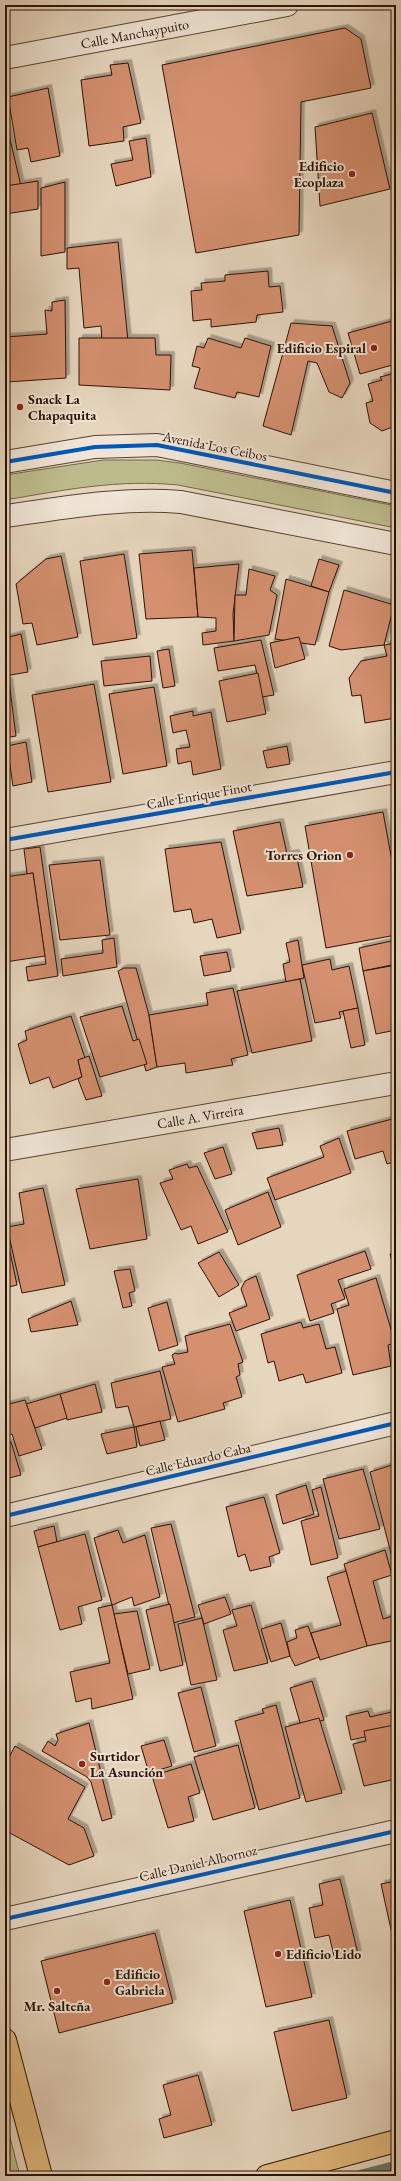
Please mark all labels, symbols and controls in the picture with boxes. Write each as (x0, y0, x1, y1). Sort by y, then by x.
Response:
street label: Calle Manchaypuito (79, 15, 190, 53)
place label: Edificio Ecoplaza (294, 157, 345, 191)
marker: Edificio Ecoplaza (347, 169, 357, 179)
place label: Edificio Espiral (277, 339, 366, 357)
marker: Edificio Espiral (369, 343, 379, 353)
place label: Snack La Chapaquita (28, 390, 97, 424)
marker: Snack La Chapaquita (15, 402, 25, 412)
street label: Avenida Los Ceibos (160, 427, 269, 465)
street label: Calle Enrique Finot (145, 777, 253, 813)
place label: Torres Orion (265, 846, 342, 864)
marker: Torres Orion (345, 850, 355, 860)
street label: Calle A. Virreira (156, 1100, 245, 1133)
street label: Calle Eduardo Caba (144, 1438, 253, 1480)
place label: Surtidor La Asunción (90, 1747, 163, 1781)
marker: Surtidor La Asunción (77, 1759, 87, 1769)
street label: Calle Daniel Albornoz (137, 1841, 259, 1885)
place label: Edificio Lido (286, 1945, 361, 1963)
marker: Edificio Lido (273, 1949, 283, 1959)
place label: Edificio Gabriela (115, 1965, 166, 1999)
marker: Edificio Gabriela (102, 1977, 112, 1987)
marker: Mr. Salteña (52, 1986, 62, 1996)
place label: Mr. Salteña (24, 1997, 91, 2015)

